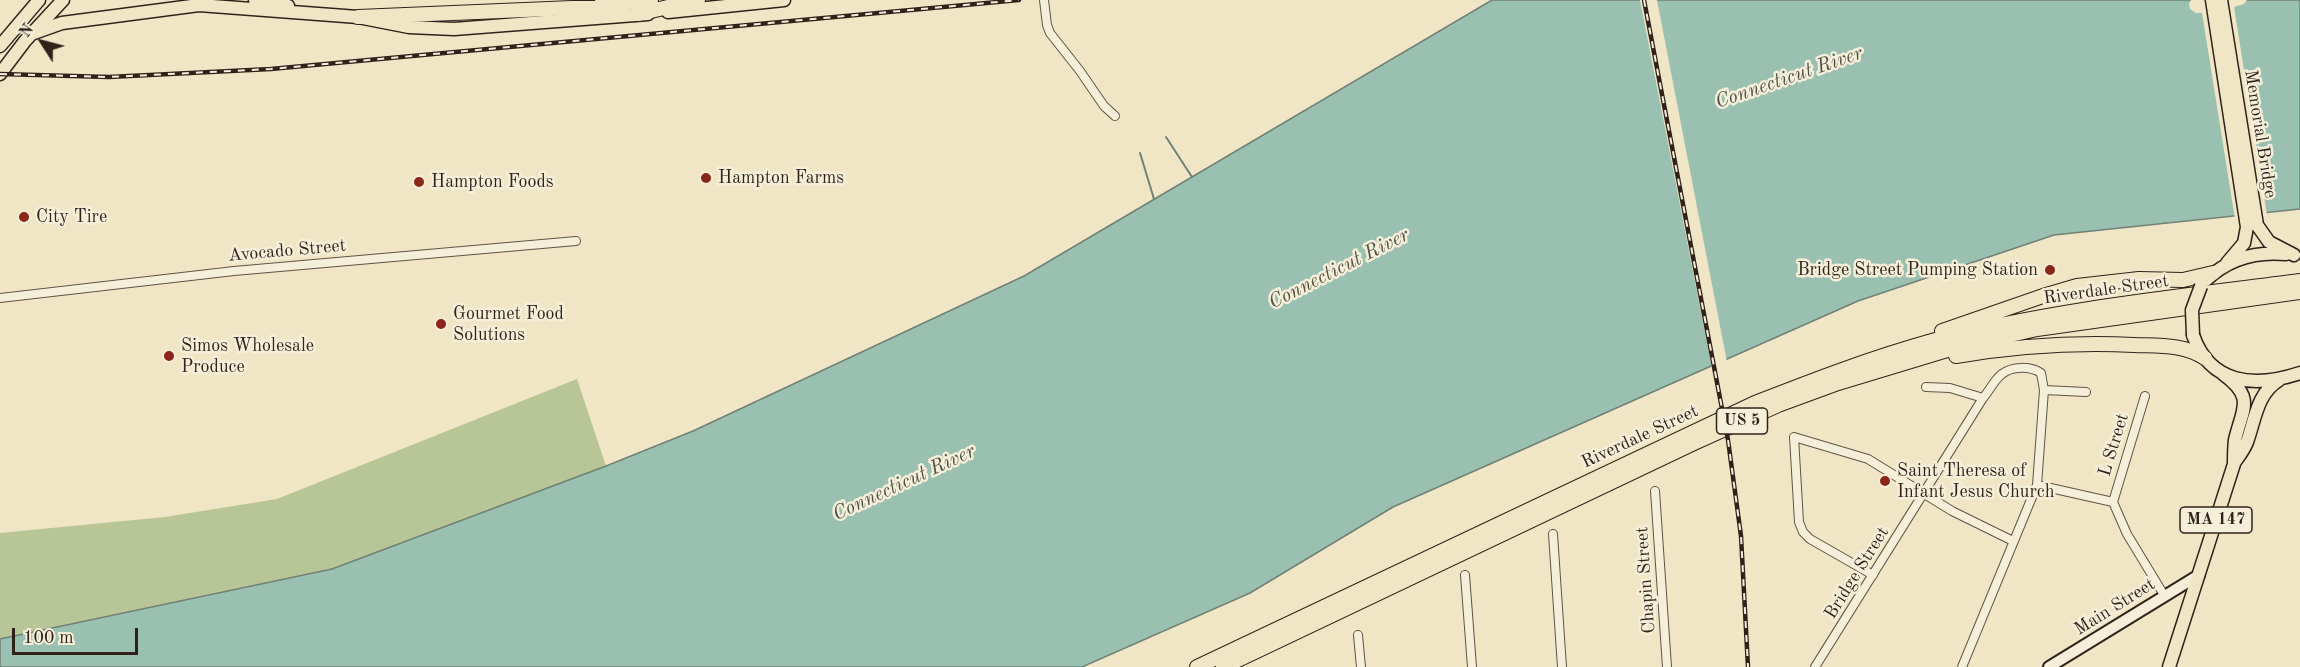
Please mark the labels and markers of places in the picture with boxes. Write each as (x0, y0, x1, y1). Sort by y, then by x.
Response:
place label: Hampton Farms (718, 167, 844, 189)
place label: Hampton Foods (431, 171, 554, 193)
marker: Hampton Farms (699, 171, 713, 185)
marker: Hampton Foods (412, 175, 426, 189)
place label: City Tire (36, 206, 107, 228)
marker: City Tire (17, 210, 31, 224)
place label: Bridge Street Pumping Station (1797, 259, 2038, 281)
marker: Bridge Street Pumping Station (2043, 263, 2057, 277)
place label: Gourmet Food Solutions (453, 303, 564, 346)
marker: Gourmet Food Solutions (434, 317, 448, 331)
place label: Simos Wholesale Produce (181, 335, 314, 378)
marker: Simos Wholesale Produce (162, 349, 176, 363)
place label: Saint Theresa of Infant Jesus Church (1897, 460, 2054, 502)
marker: Saint Theresa of Infant Jesus Church (1878, 474, 1892, 488)

